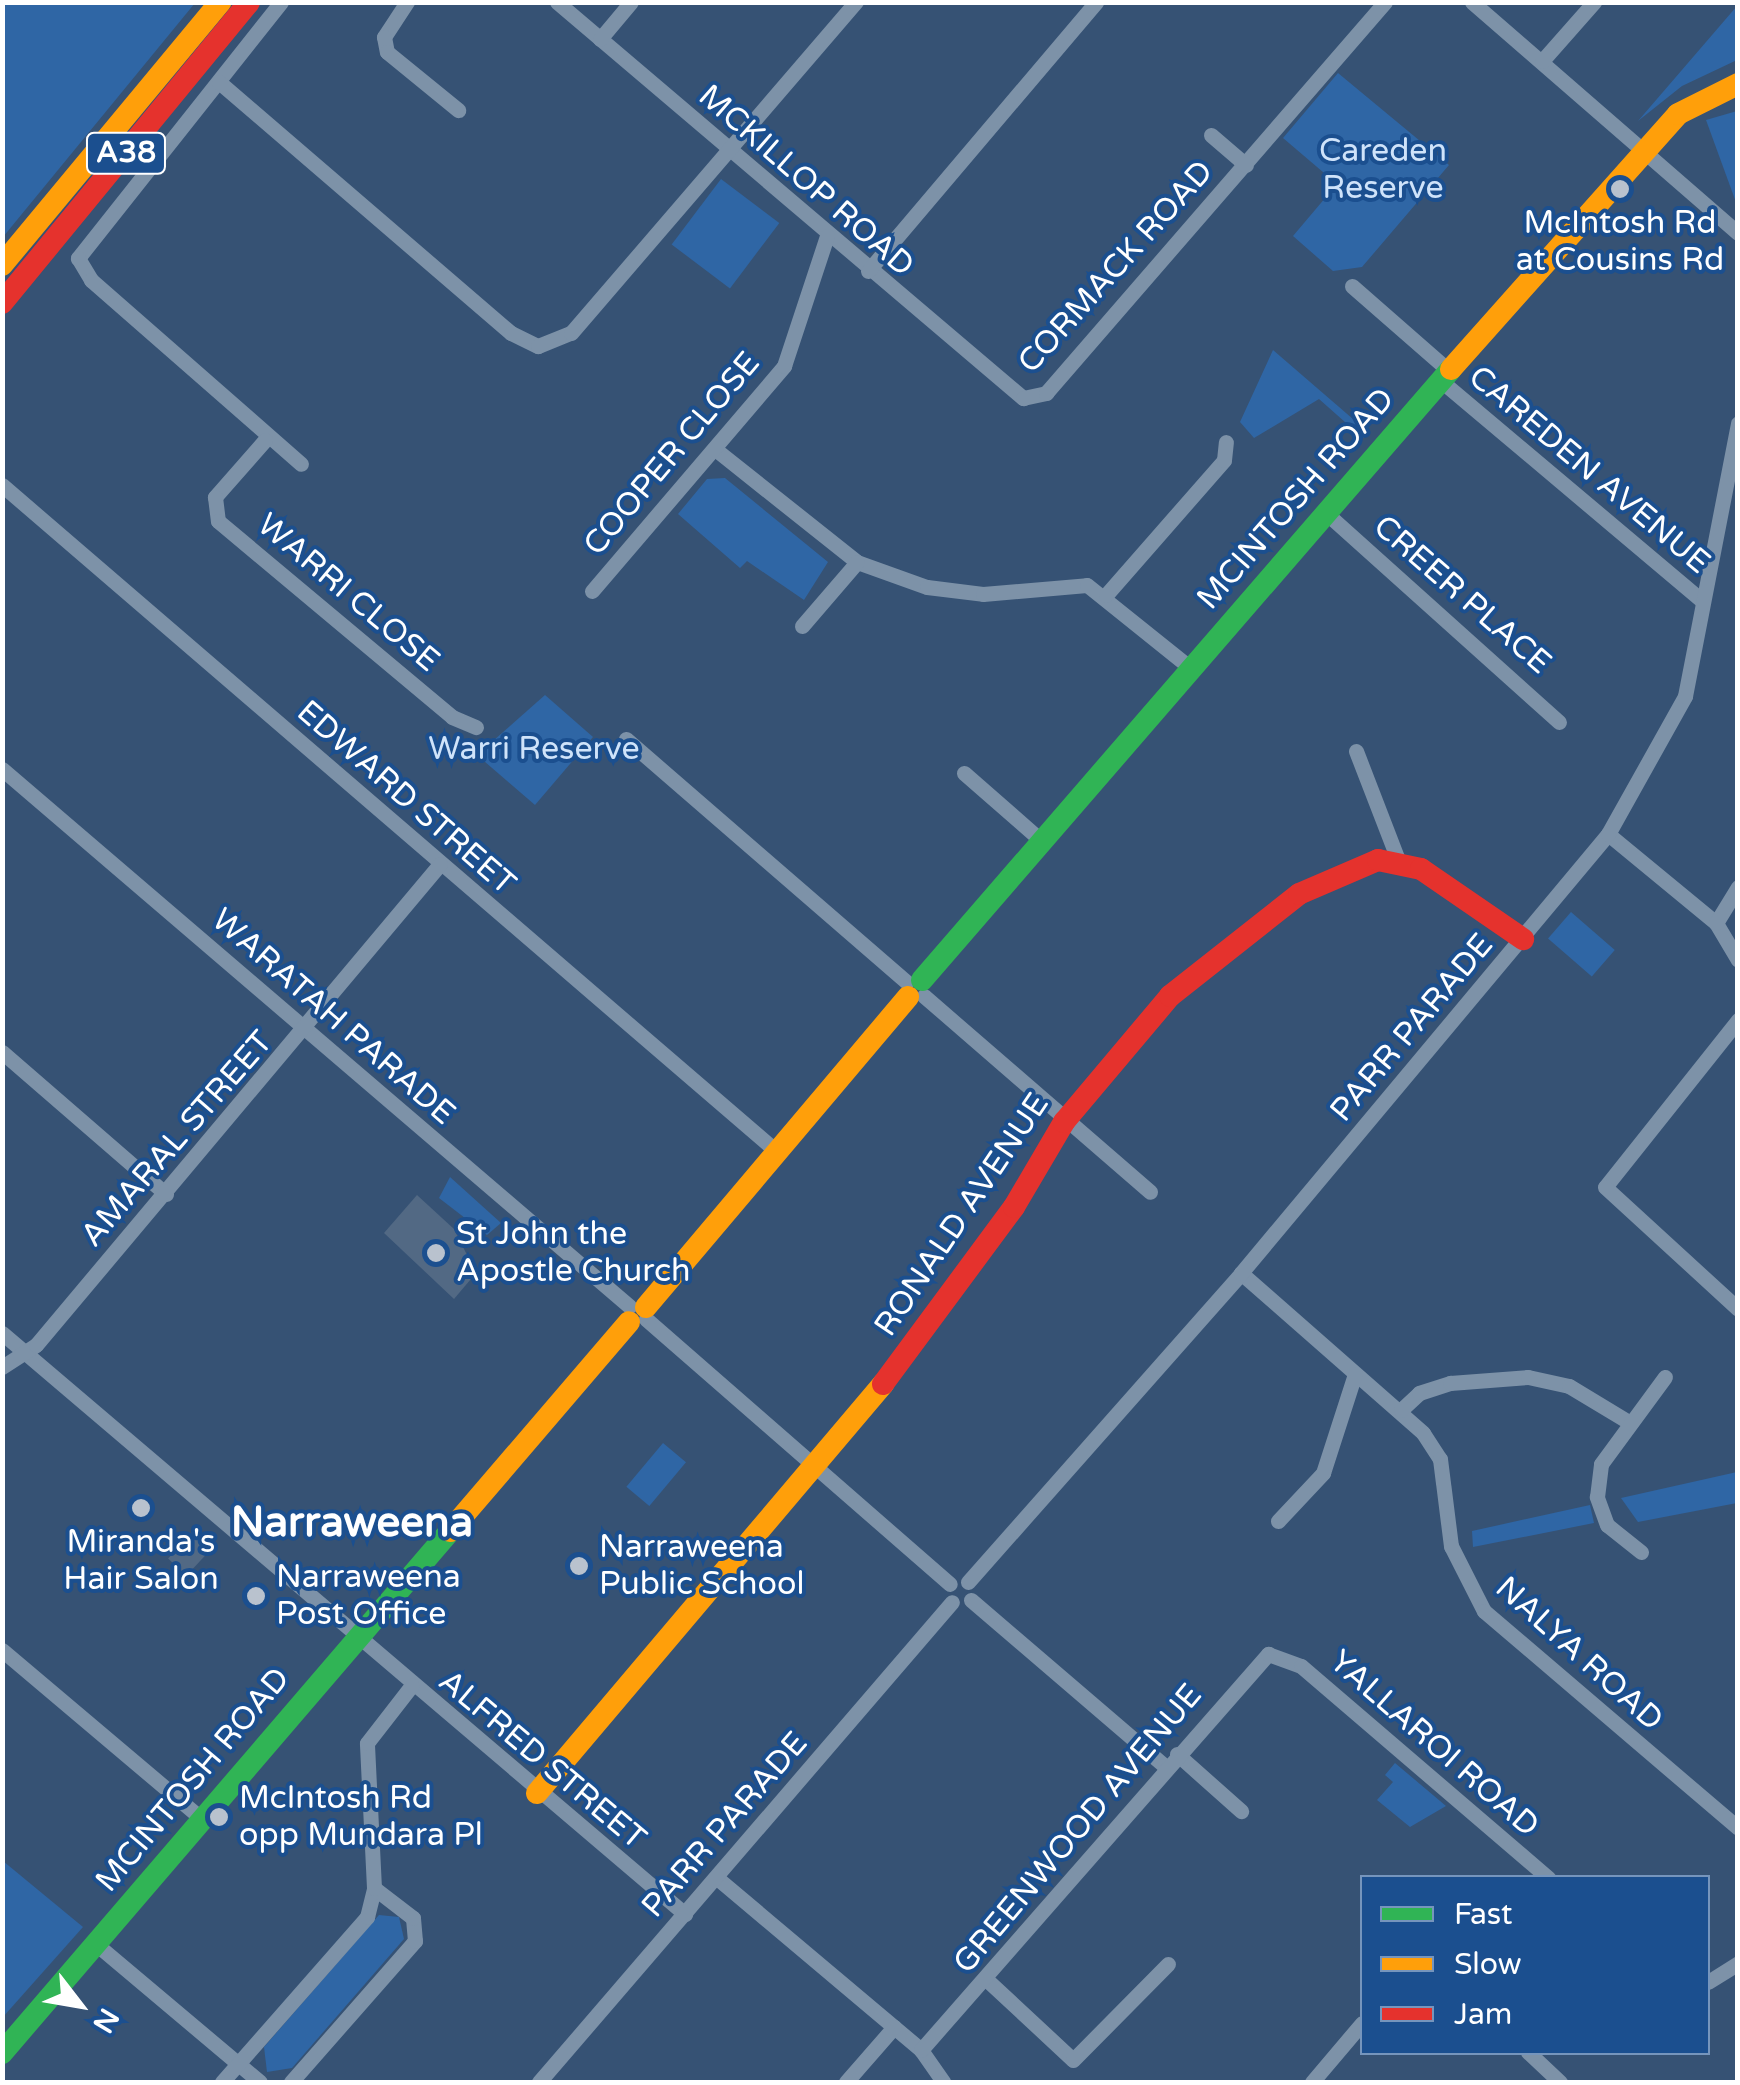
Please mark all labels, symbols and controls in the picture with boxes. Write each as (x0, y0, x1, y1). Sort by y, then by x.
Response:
street label: MCKILLOP ROAD (691, 77, 921, 285)
road number: A38 (84, 128, 168, 178)
park label: Careden Reserve (1319, 133, 1447, 208)
street label: CORMACK ROAD (1010, 153, 1222, 381)
marker: McIntosh Rd at Cousins Rd (1609, 178, 1631, 200)
place label: McIntosh Rd at Cousins Rd (1516, 205, 1724, 280)
street label: COOPER CLOSE (576, 345, 768, 563)
street label: CAREDEN AVENUE (1461, 358, 1717, 582)
street label: MCINTOSH ROAD (1189, 380, 1403, 618)
street label: WARRI CLOSE (249, 506, 447, 680)
street label: CREER PLACE (1366, 508, 1558, 682)
street label: EDWARD STREET (289, 693, 523, 903)
park label: Warri Reserve (428, 730, 640, 768)
street label: WARATAH PARADE (203, 901, 463, 1133)
street label: PARR PARADE (1322, 926, 1502, 1130)
street label: AMARAL STREET (73, 1023, 281, 1255)
street label: RONALD AVENUE (867, 1086, 1057, 1344)
place label: St John the Apostle Church (456, 1216, 691, 1291)
marker: St John the Apostle Church (425, 1242, 447, 1264)
marker: Miranda's Hair Salon (130, 1497, 152, 1519)
district label: Narraweena (231, 1498, 473, 1548)
place label: Miranda's Hair Salon (63, 1524, 219, 1599)
place label: Narraweena Public School (599, 1529, 804, 1604)
marker: Narraweena Public School (568, 1555, 590, 1577)
place label: Narraweena Post Office (276, 1559, 461, 1634)
street label: NALYA ROAD (1487, 1569, 1671, 1739)
marker: Narraweena Post Office (245, 1585, 267, 1607)
street label: YALLAROI ROAD (1321, 1643, 1547, 1845)
street label: MCINTOSH ROAD (88, 1660, 298, 1900)
street label: ALFRED STREET (431, 1662, 653, 1858)
street label: GREENWOOD AVENUE (946, 1677, 1210, 1981)
street label: PARR PARADE (634, 1725, 816, 1925)
place label: McIntosh Rd opp Mundara Pl (239, 1780, 483, 1855)
marker: McIntosh Rd opp Mundara Pl (208, 1806, 230, 1828)
legend (1360, 1875, 1710, 2055)
text: Fast (1454, 1896, 1513, 1933)
text: Slow (1454, 1946, 1522, 1983)
north arrow (30, 1955, 130, 2055)
text: Jam (1454, 1996, 1512, 2033)
text: N (85, 2002, 126, 2039)

